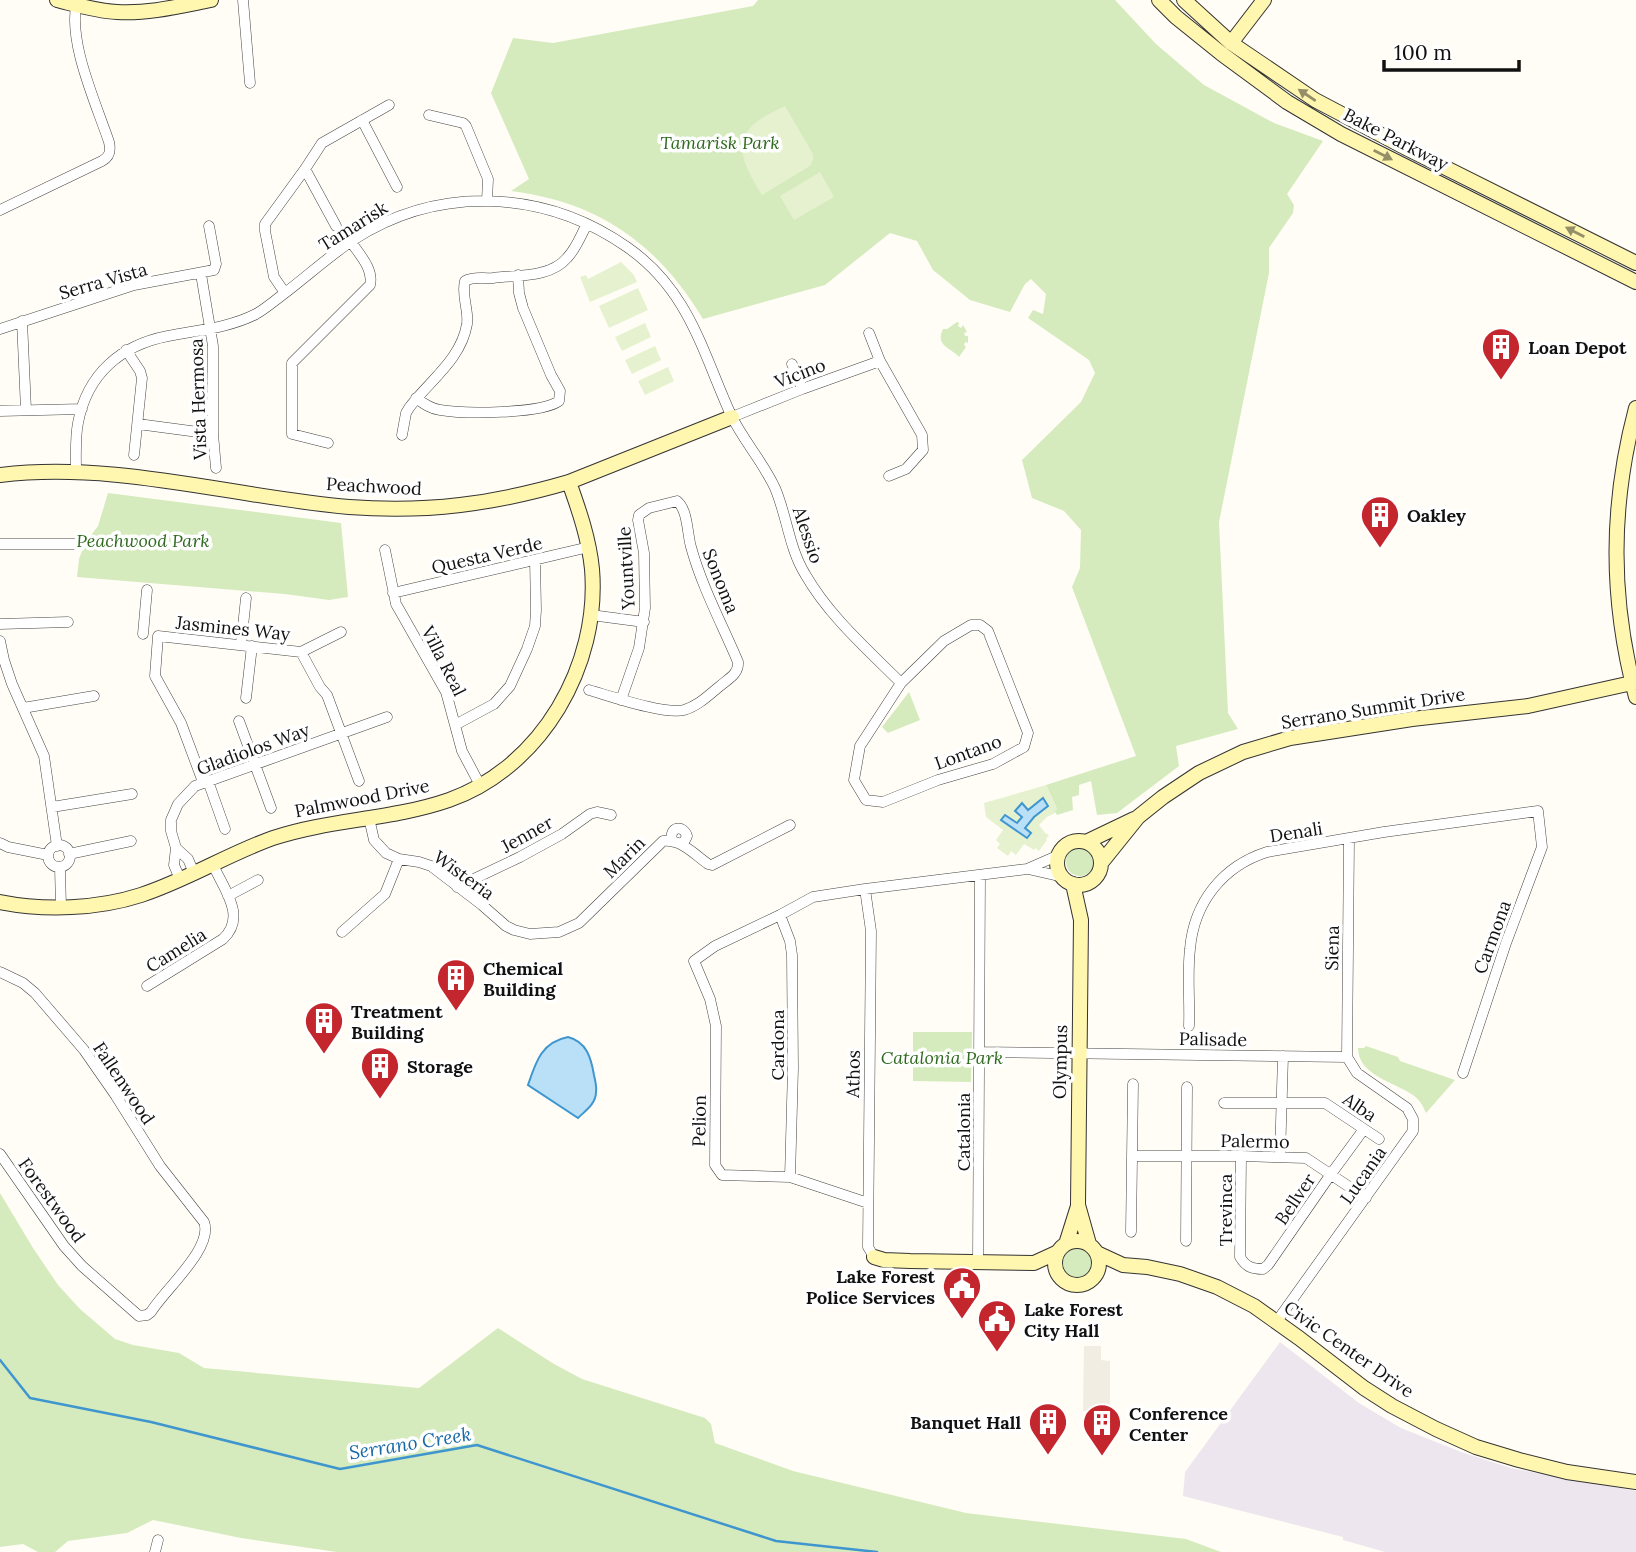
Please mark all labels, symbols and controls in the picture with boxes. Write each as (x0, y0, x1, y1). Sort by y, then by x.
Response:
scale bar (1384, 28, 1519, 72)
text: 100 m (1394, 39, 1452, 66)
one-way arrow (1298, 89, 1317, 102)
street label: Bake Parkway (1340, 103, 1453, 176)
park label: Tamarisk Park (660, 131, 780, 154)
one-way arrow (1373, 149, 1393, 161)
street label: Tamarisk (314, 196, 392, 256)
one-way arrow (1565, 227, 1585, 238)
street label: Serra Vista (56, 257, 150, 305)
building icon: Loan Depot (1480, 326, 1522, 381)
place label: Loan Depot (1528, 336, 1627, 359)
street label: Vista Hermosa (184, 338, 212, 461)
street label: Vicino (770, 353, 829, 394)
street label: Peachwood (325, 472, 423, 500)
building icon: Oakley (1359, 494, 1401, 549)
street label: Alessio (787, 503, 828, 566)
place label: Oakley (1407, 504, 1466, 527)
street label: Yountville (612, 526, 640, 611)
park label: Peachwood Park (76, 529, 210, 552)
street label: Questa Verde (429, 531, 545, 579)
street label: Sonoma (698, 545, 744, 617)
street label: Jasmines Way (174, 610, 292, 645)
street label: Villa Real (416, 621, 471, 700)
street label: Serrano Summit Drive (1279, 682, 1467, 734)
street label: Gladiolos Way (193, 718, 313, 780)
street label: Lontano (931, 729, 1005, 775)
street label: Palmwood Drive (293, 774, 432, 822)
street label: Jenner (496, 810, 557, 858)
street label: Denali (1268, 816, 1324, 848)
street label: Marin (598, 831, 650, 883)
street label: Wisteria (429, 845, 499, 905)
street label: Carmona (1468, 897, 1516, 977)
street label: Camelia (142, 923, 210, 977)
street label: Siena (1320, 925, 1344, 971)
building icon: Chemical Building (435, 957, 477, 1012)
place label: Chemical Building (483, 957, 563, 1001)
building icon: Treatment Building (303, 1000, 345, 1055)
place label: Treatment Building (351, 1000, 443, 1044)
street label: Cardona (766, 1009, 789, 1081)
street label: Olympus (1048, 1025, 1072, 1099)
street label: Palisade (1179, 1027, 1248, 1051)
street label: Fallenwood (88, 1037, 160, 1129)
building icon: Storage (359, 1045, 401, 1100)
park label: Catalonia Park (881, 1046, 1003, 1069)
street label: Athos (841, 1050, 865, 1099)
place label: Storage (407, 1055, 473, 1078)
street label: Alba (1338, 1087, 1381, 1127)
street label: Catalonia (952, 1093, 975, 1171)
street label: Pelion (687, 1095, 711, 1147)
street label: Palermo (1220, 1129, 1290, 1153)
street label: Lucania (1335, 1142, 1391, 1208)
street label: Forestwood (14, 1153, 91, 1247)
street label: Bellver (1269, 1169, 1321, 1229)
street label: Trevinca (1214, 1174, 1237, 1246)
place label: Lake Forest Police Services (806, 1265, 936, 1309)
public building icon: Lake Forest Police Services (941, 1265, 983, 1320)
street label: Civic Center Drive (1280, 1296, 1419, 1403)
public building icon: Lake Forest City Hall (976, 1298, 1018, 1353)
place label: Lake Forest City Hall (1024, 1298, 1124, 1342)
building icon: Banquet Hall (1027, 1401, 1069, 1456)
building icon: Conference Center (1081, 1402, 1123, 1457)
place label: Conference Center (1129, 1402, 1228, 1446)
place label: Banquet Hall (910, 1411, 1021, 1434)
water label: Serrano Creek (347, 1421, 473, 1464)

